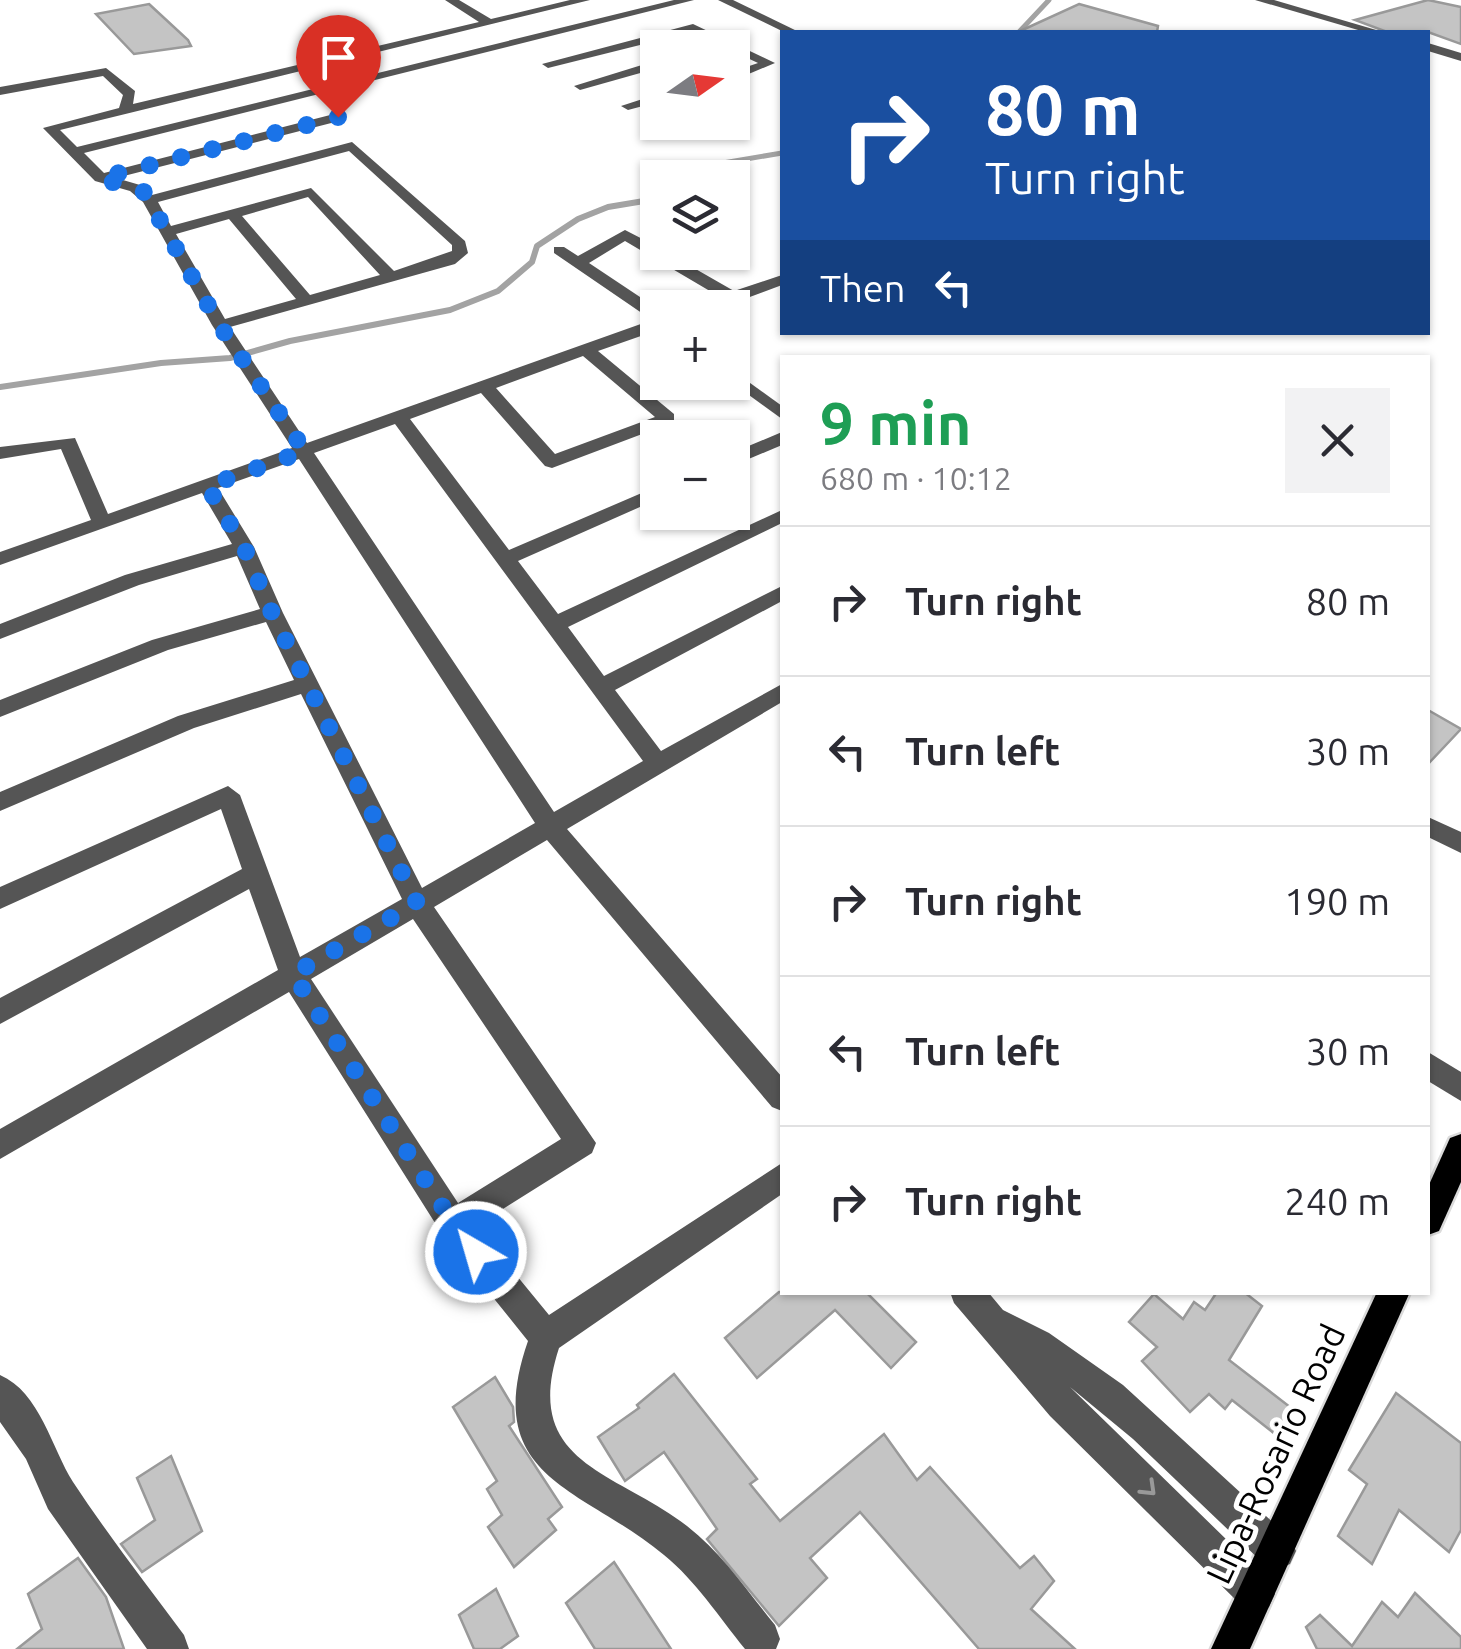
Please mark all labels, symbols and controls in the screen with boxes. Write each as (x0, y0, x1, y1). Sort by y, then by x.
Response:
pin (296, 15, 381, 118)
icon: arrive (311, 30, 366, 85)
north arrow (640, 30, 750, 140)
map controls (640, 30, 750, 530)
icon: right (820, 70, 950, 200)
text: 80 m (985, 70, 1141, 148)
text: Turn right (985, 152, 1185, 203)
button: layers (640, 160, 750, 270)
icon: left (926, 260, 981, 315)
text: Then (820, 267, 906, 309)
button: + (640, 290, 750, 400)
button: close (1285, 388, 1390, 493)
text: 9 min (820, 389, 972, 456)
button: − (640, 420, 750, 530)
text: 680 m · 10:12 (820, 460, 1012, 496)
icon: right (820, 574, 875, 629)
text: Turn right (905, 580, 1082, 622)
text: 80 m (1306, 580, 1390, 622)
icon: left (820, 724, 875, 779)
text: Turn left (905, 730, 1060, 772)
text: 30 m (1306, 730, 1390, 772)
icon: right (820, 874, 875, 929)
text: Turn right (905, 880, 1082, 922)
text: 190 m (1284, 880, 1390, 922)
icon: left (820, 1024, 875, 1079)
text: Turn left (905, 1030, 1060, 1072)
text: 30 m (1306, 1030, 1390, 1072)
icon: right (820, 1174, 875, 1229)
text: Turn right (905, 1180, 1082, 1222)
text: 240 m (1284, 1180, 1390, 1222)
position arrow (424, 1200, 528, 1304)
street label: Lipa-Rosario Road (1198, 1318, 1353, 1589)
one-way arrow (1137, 1477, 1155, 1495)

